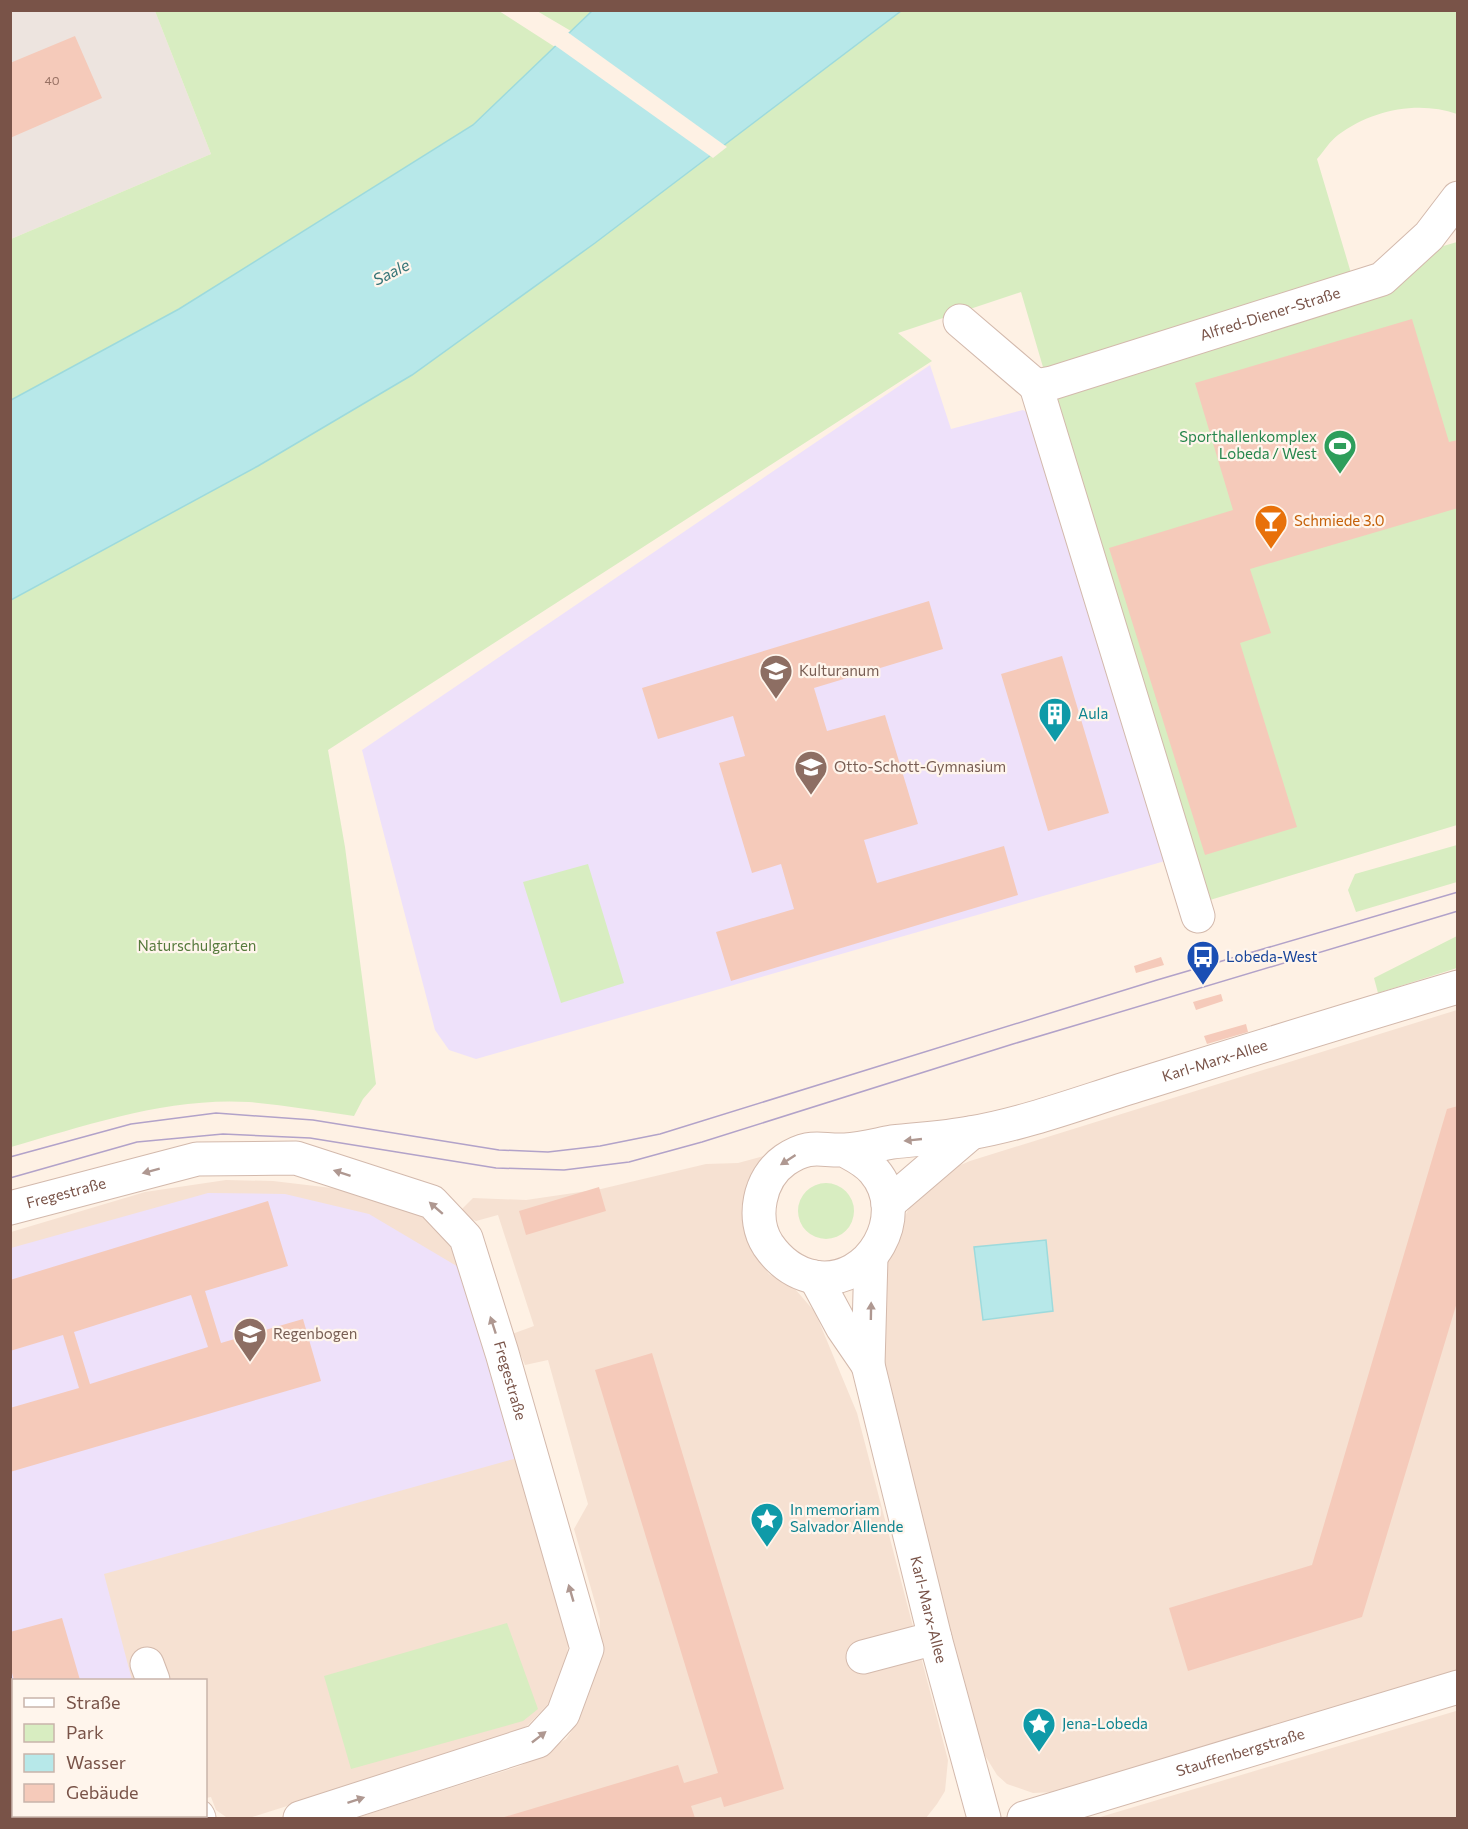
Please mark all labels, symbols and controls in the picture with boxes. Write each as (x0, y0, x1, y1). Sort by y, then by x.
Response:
house number: 40 (44, 73, 60, 87)
water label: Saale (369, 254, 413, 289)
street label: Alfred-Diener-Straße (1197, 283, 1342, 344)
place label: Sporthallenkomplex Lobeda / West (1179, 427, 1317, 462)
sports icon: Sporthallenkomplex Lobeda / West (1322, 428, 1358, 475)
bar icon: Schmiede 3.0 (1253, 503, 1289, 550)
place label: Schmiede 3.0 (1294, 511, 1384, 529)
school or university icon: Kulturanum (758, 653, 794, 700)
place label: Kulturanum (799, 661, 879, 679)
building icon: Aula (1037, 696, 1073, 743)
place label: Aula (1078, 704, 1108, 722)
school or university icon: Otto-Schott-Gymnasium (793, 749, 829, 796)
place label: Otto-Schott-Gymnasium (834, 757, 1006, 775)
park label: Naturschulgarten (138, 936, 256, 954)
bus stop icon: Lobeda-West (1185, 939, 1221, 986)
place label: Lobeda-West (1226, 947, 1318, 965)
street label: Karl-Marx-Allee (1159, 1035, 1270, 1085)
one-way arrow (903, 1135, 922, 1145)
one-way arrow (780, 1154, 797, 1165)
one-way arrow (142, 1167, 160, 1177)
one-way arrow (333, 1168, 351, 1177)
street label: Fregestraße (24, 1173, 108, 1211)
one-way arrow (429, 1202, 444, 1215)
one-way arrow (866, 1302, 876, 1321)
school or university icon: Regenbogen (232, 1316, 268, 1363)
one-way arrow (488, 1316, 498, 1334)
place label: Regenbogen (273, 1324, 357, 1342)
street label: Fregestraße (491, 1338, 531, 1422)
place label: In memoriam Salvador Allende (790, 1500, 903, 1535)
place icon: In memoriam Salvador Allende (749, 1501, 785, 1548)
street label: Karl-Marx-Allee (907, 1554, 951, 1665)
one-way arrow (566, 1584, 575, 1602)
legend (12, 1679, 207, 1817)
text: Straße (66, 1691, 121, 1713)
place icon: Jena-Lobeda (1021, 1706, 1057, 1753)
place label: Jena-Lobeda (1062, 1714, 1148, 1732)
text: Park (66, 1721, 104, 1743)
street label: Stauffenbergstraße (1174, 1724, 1307, 1780)
one-way arrow (531, 1730, 547, 1743)
text: Wasser (66, 1751, 126, 1773)
text: Gebäude (66, 1781, 139, 1803)
one-way arrow (347, 1795, 365, 1805)

